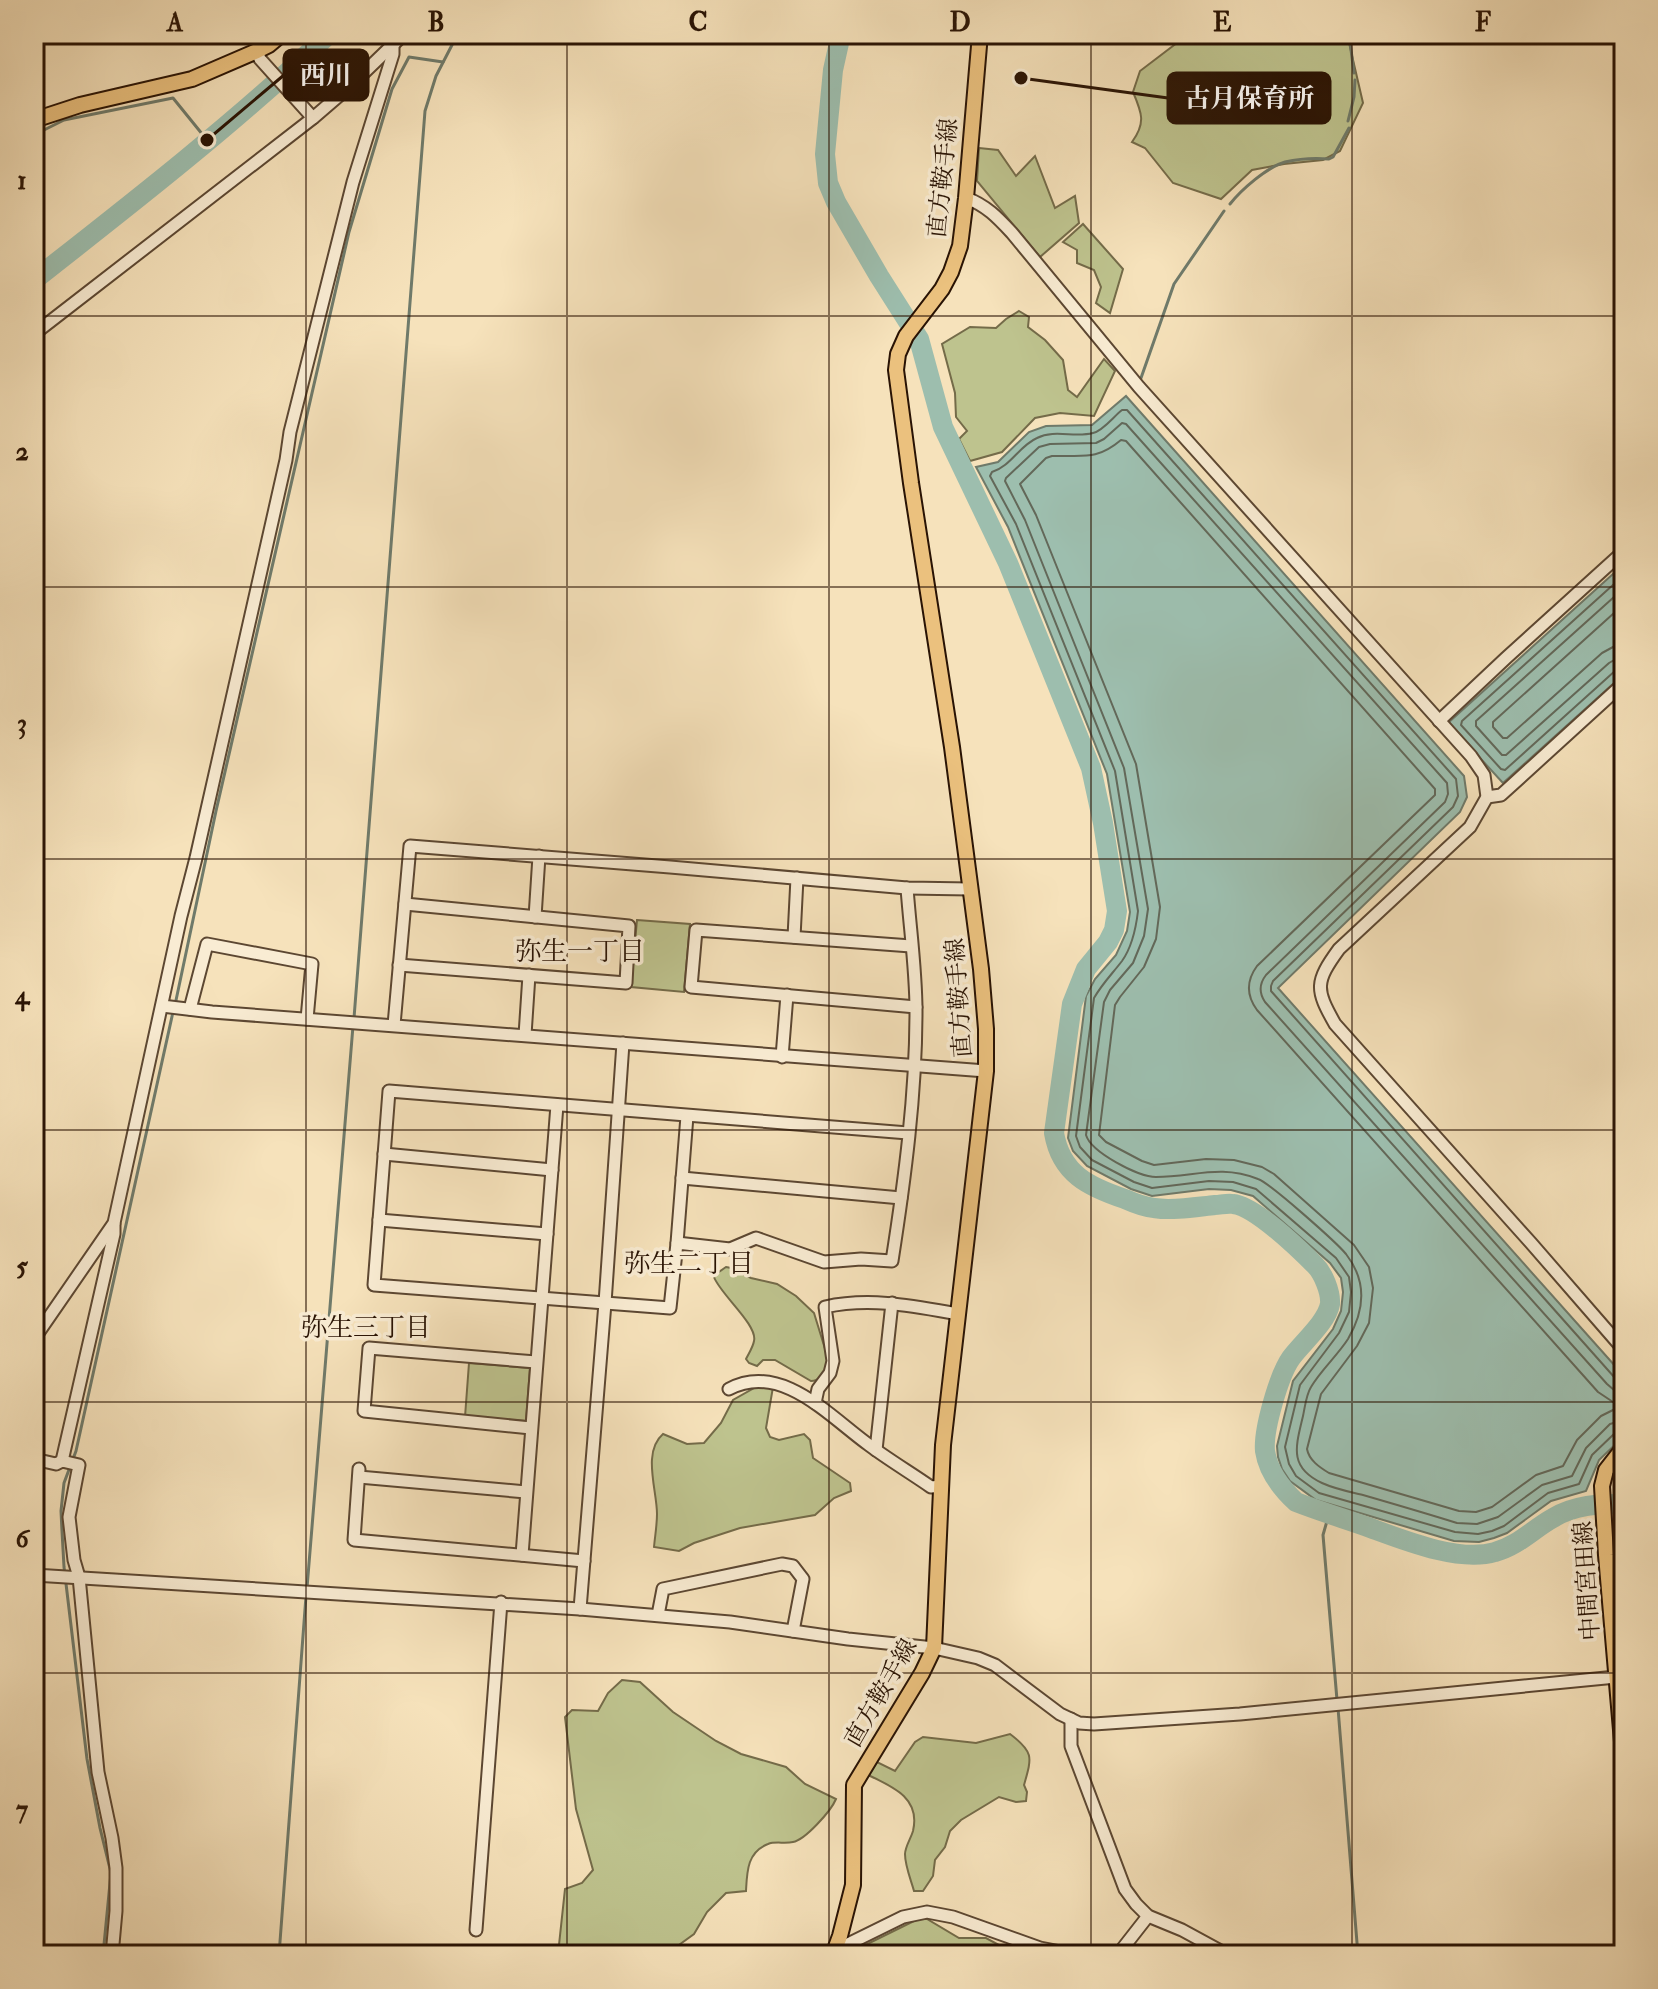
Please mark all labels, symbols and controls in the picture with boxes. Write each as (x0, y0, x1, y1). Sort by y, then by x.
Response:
text: A (166, 7, 184, 39)
text: B (427, 7, 445, 39)
text: C (688, 7, 708, 39)
text: D (949, 7, 971, 39)
text: E (1213, 7, 1232, 39)
text: F (1475, 7, 1492, 39)
callout: 西川 (284, 50, 368, 100)
text: 西川 (300, 60, 352, 92)
callout: 古月保育所 (1168, 73, 1330, 123)
text: 古月保育所 (1184, 83, 1314, 115)
street label: 直方鞍手線 (921, 117, 965, 239)
text: 1 (17, 165, 27, 197)
text: 2 (15, 436, 29, 468)
text: 3 (17, 708, 27, 740)
district label: 弥生一丁目 (515, 936, 645, 968)
street label: 直方鞍手線 (939, 937, 979, 1059)
text: 4 (14, 980, 31, 1012)
district label: 弥生二丁目 (624, 1248, 754, 1280)
text: 5 (16, 1251, 28, 1283)
district label: 弥生三丁目 (301, 1312, 431, 1344)
street label: 中間宮田線 (1567, 1520, 1607, 1642)
text: 6 (15, 1523, 30, 1555)
street label: 直方鞍手線 (838, 1633, 924, 1753)
text: 7 (16, 1794, 28, 1826)

